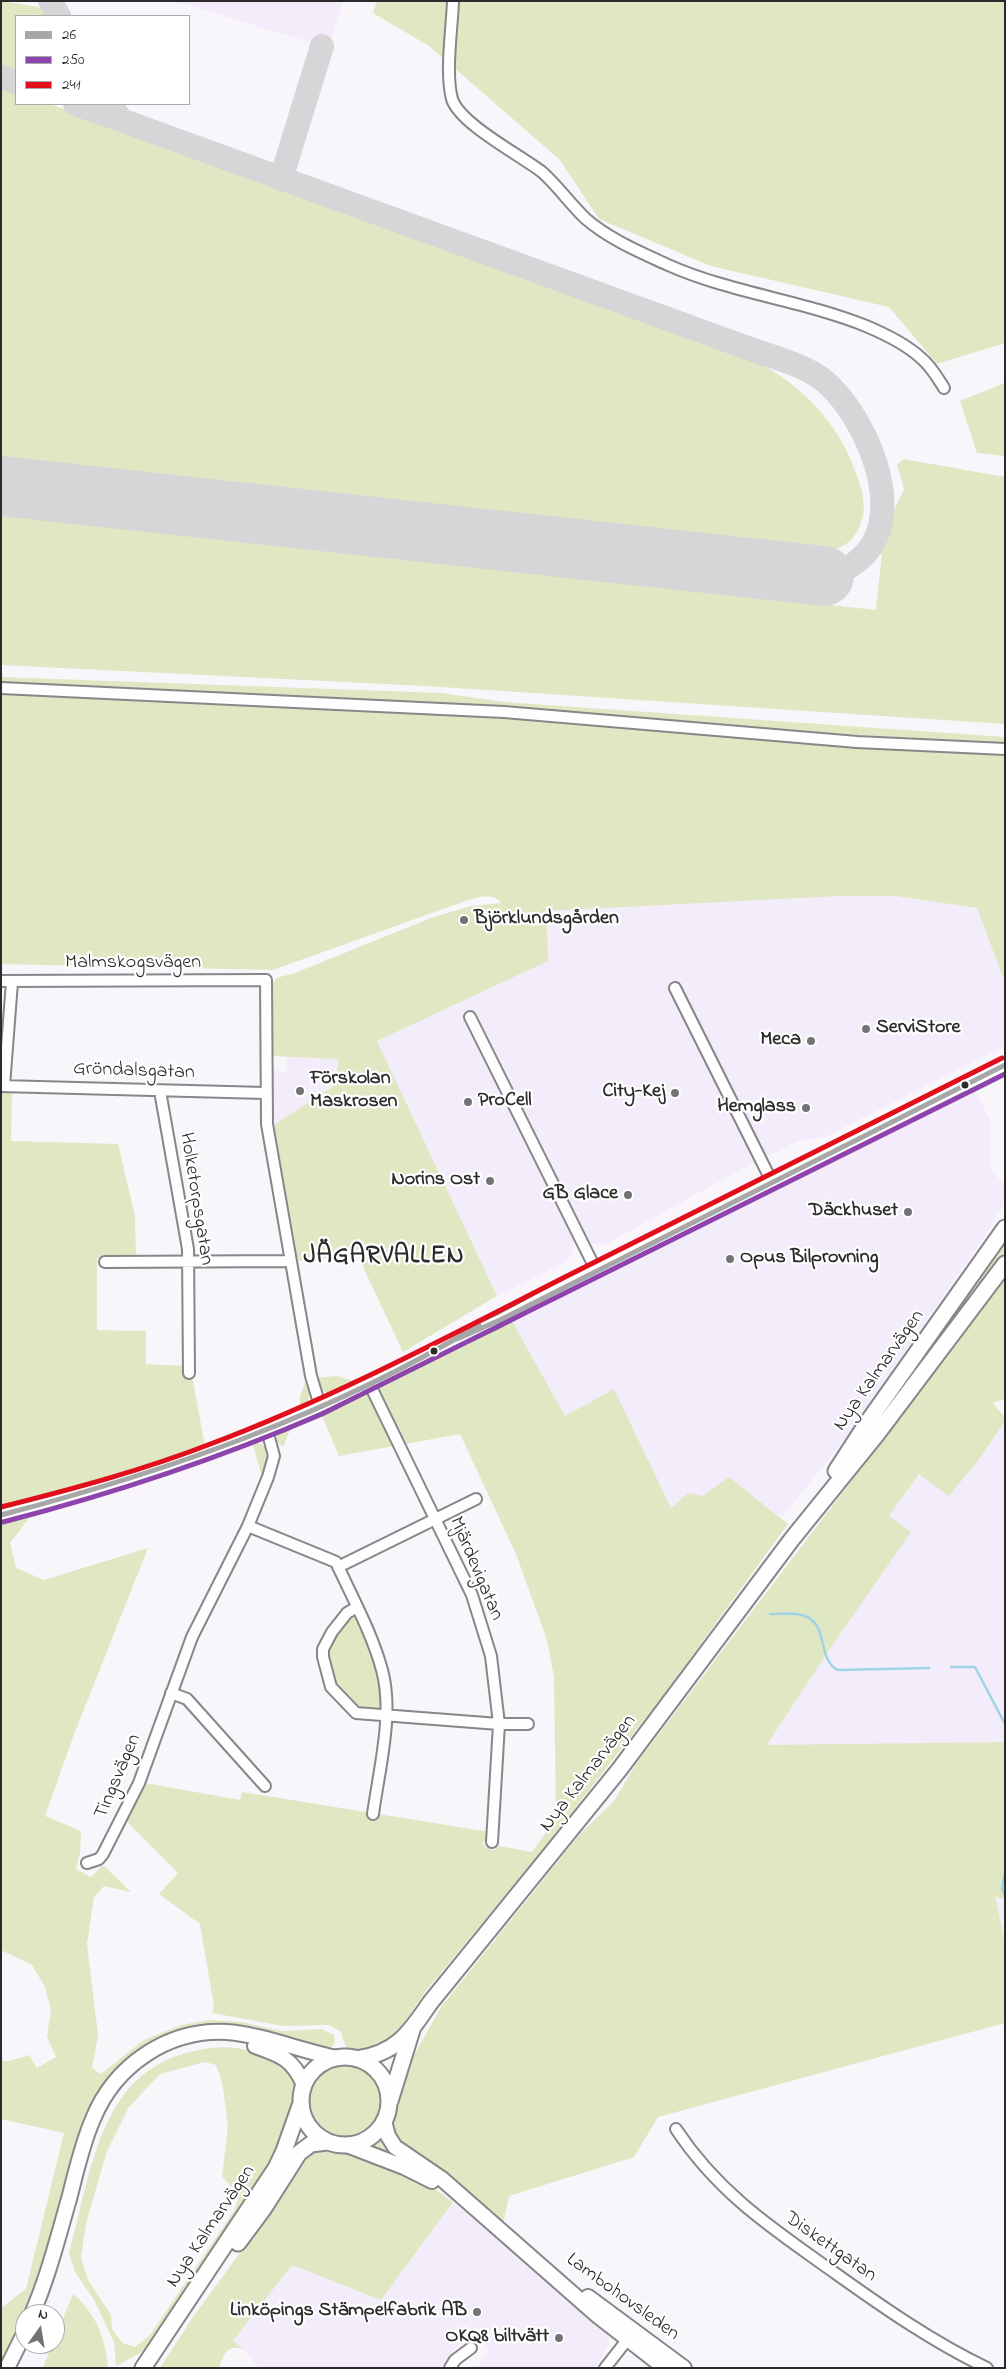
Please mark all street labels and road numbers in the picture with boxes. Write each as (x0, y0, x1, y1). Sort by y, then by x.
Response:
street label: Malmskogsvägen (65, 952, 201, 976)
street label: Gröndalsgatan (73, 1058, 195, 1086)
street label: Holketorpsgatan (173, 1131, 217, 1267)
street label: Nya Kalmarvägen (829, 1306, 931, 1436)
street label: Mjärdevigatan (442, 1514, 508, 1624)
street label: Nya Kalmarvägen (536, 1710, 642, 1838)
street label: Tingsvägen (90, 1731, 148, 1823)
street label: Nya Kalmarvägen (162, 2161, 262, 2293)
street label: Diskettgatan (779, 2208, 881, 2288)
street label: Lambohovsleden (561, 2249, 683, 2347)

